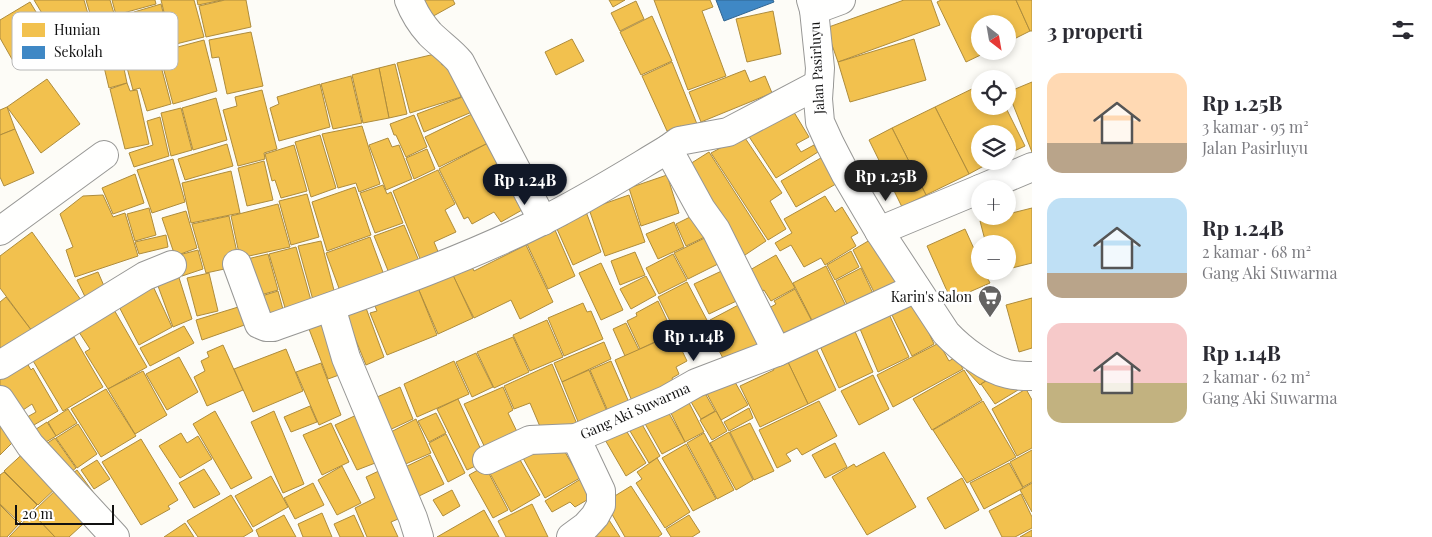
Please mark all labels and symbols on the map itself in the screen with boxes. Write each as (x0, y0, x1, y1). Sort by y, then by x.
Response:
legend (12, 12, 178, 70)
north arrow (971, 15, 1016, 60)
text: Hunian (54, 20, 101, 39)
street label: Jalan Pasirluyu (805, 21, 828, 116)
text: Sekolah (54, 42, 103, 61)
pin: Rp 1.25B (834, 160, 938, 202)
pin: Rp 1.24B (473, 164, 577, 206)
supermarket icon: Karin's Salon (977, 284, 1003, 318)
place label: Karin's Salon (891, 287, 973, 306)
pin: Rp 1.14B (642, 320, 746, 362)
street label: Gang Aki Suwarma (577, 378, 693, 443)
scale bar (15, 502, 114, 525)

